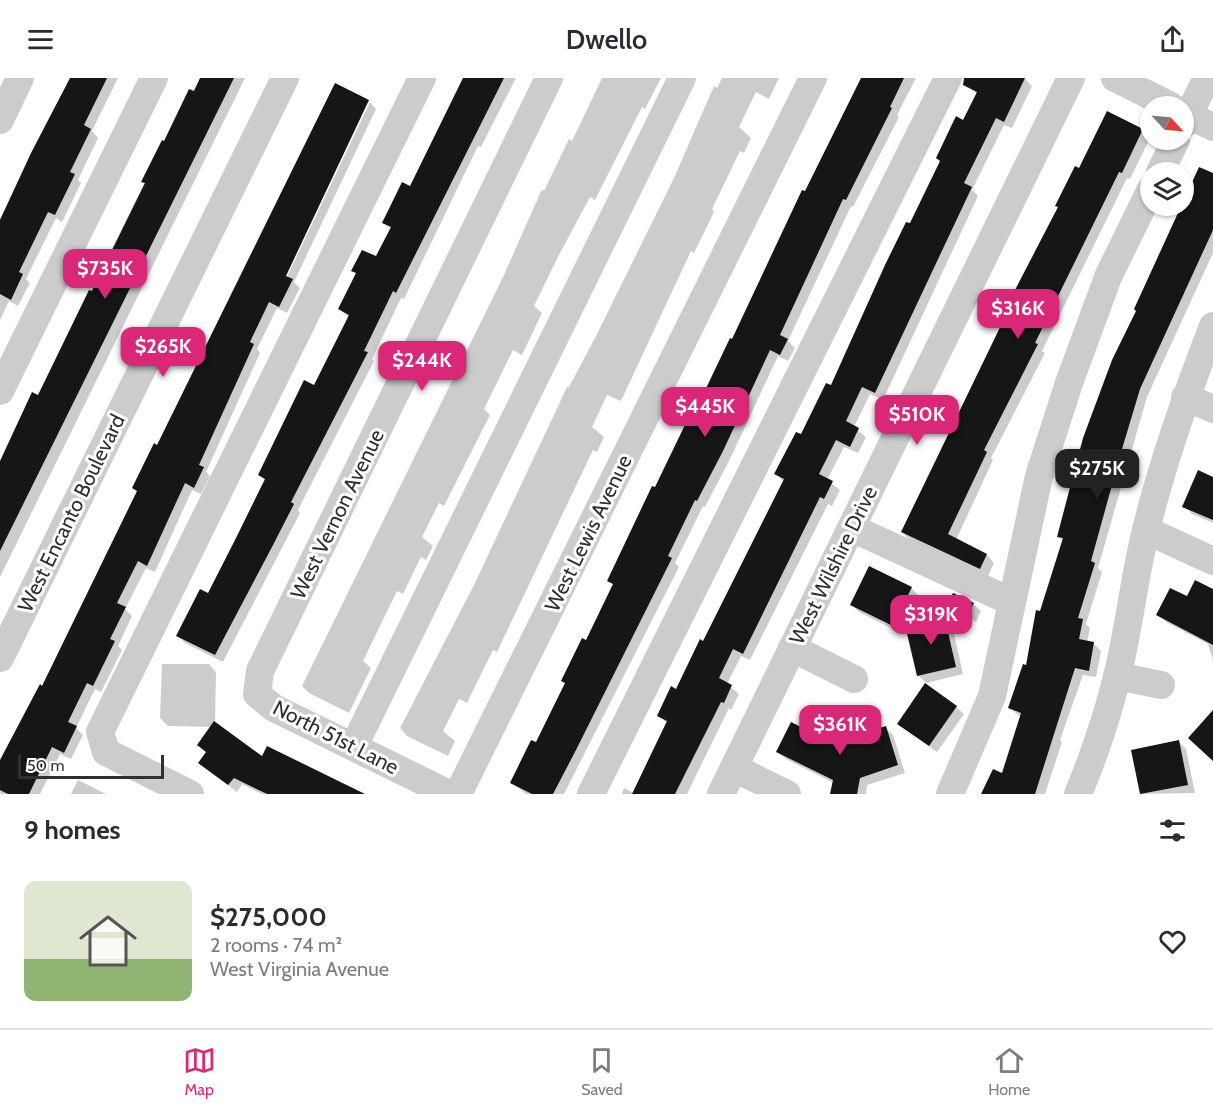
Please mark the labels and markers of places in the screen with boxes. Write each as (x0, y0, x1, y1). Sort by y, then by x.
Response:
pin: $735K (63, 249, 147, 300)
pin: $316K (976, 289, 1060, 340)
pin: $265K (121, 327, 205, 378)
pin: $244K (380, 341, 464, 392)
pin: $445K (663, 387, 747, 438)
pin: $510K (875, 395, 959, 446)
pin: $275K (1055, 449, 1139, 500)
pin: $319K (889, 595, 973, 646)
pin: $361K (798, 705, 882, 756)

